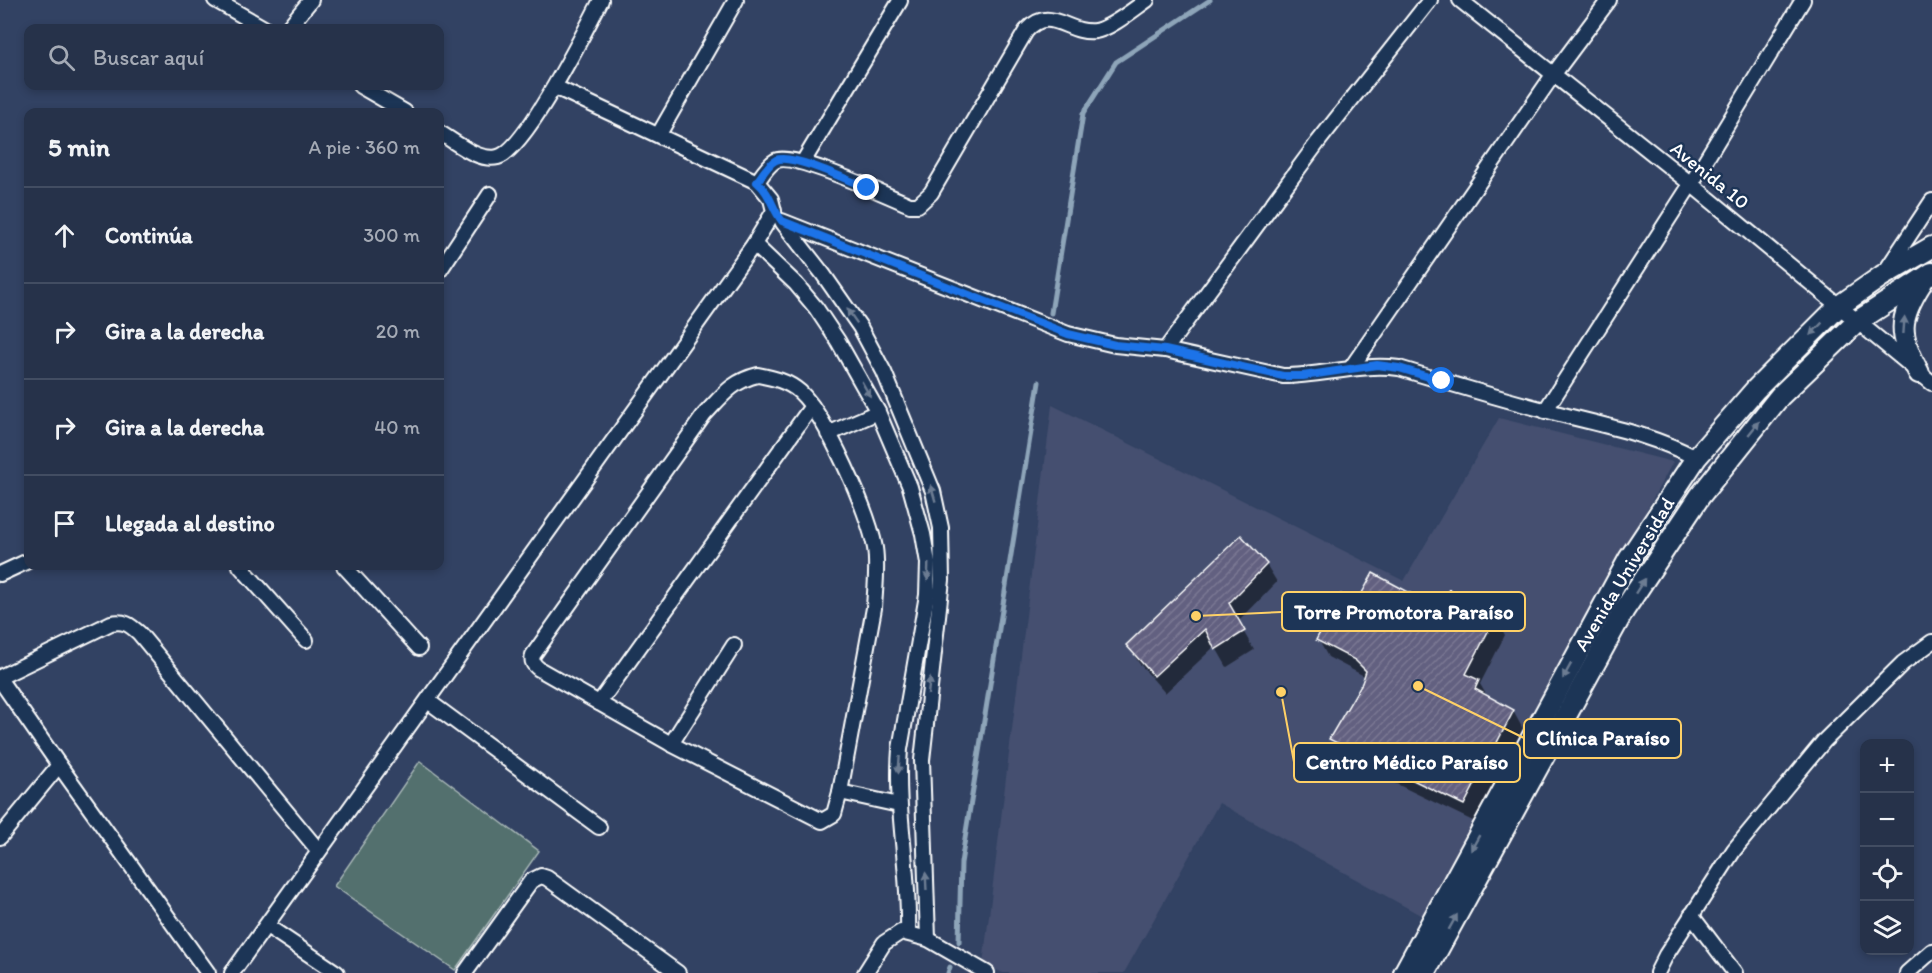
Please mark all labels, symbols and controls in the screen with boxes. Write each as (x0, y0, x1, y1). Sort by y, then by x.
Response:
search box (24, 24, 444, 90)
icon: search (45, 41, 78, 74)
text: Buscar aquí (93, 44, 204, 71)
text: 5 min (48, 131, 110, 163)
text: A pie · 360 m (309, 135, 420, 159)
street label: Avenida 10 (1666, 136, 1754, 214)
route end (853, 174, 879, 200)
icon: ahead (48, 219, 81, 252)
text: Continúa (105, 222, 193, 249)
text: 300 m (363, 223, 420, 247)
one-way arrow (846, 309, 858, 325)
icon: right (48, 315, 81, 348)
one-way arrow (1899, 315, 1909, 334)
text: Gira a la derecha (105, 318, 264, 345)
text: 20 m (376, 319, 420, 343)
one-way arrow (1809, 321, 1823, 336)
route start (1428, 367, 1454, 393)
one-way arrow (860, 381, 871, 397)
icon: right (48, 411, 81, 444)
text: Gira a la derecha (105, 414, 264, 441)
text: 40 m (374, 415, 420, 439)
one-way arrow (1747, 420, 1760, 436)
one-way arrow (928, 484, 937, 502)
street label: Avenida Universidad (1569, 493, 1679, 655)
icon: arrive (48, 507, 81, 540)
text: Llegada al destino (105, 510, 275, 537)
one-way arrow (923, 563, 933, 582)
one-way arrow (1634, 578, 1645, 594)
callout: Torre Promotora Paraíso (1282, 592, 1525, 631)
text: Torre Promotora Paraíso (1293, 599, 1514, 624)
one-way arrow (1561, 663, 1572, 679)
one-way arrow (924, 677, 934, 696)
callout: Clínica Paraíso (1524, 719, 1681, 758)
text: Clínica Paraíso (1536, 725, 1670, 750)
map controls (1860, 739, 1914, 955)
button: + (1860, 739, 1914, 793)
callout: Centro Médico Paraíso (1294, 743, 1520, 782)
text: Centro Médico Paraíso (1306, 749, 1508, 774)
one-way arrow (894, 755, 904, 774)
button: − (1860, 793, 1914, 847)
one-way arrow (1469, 835, 1480, 851)
button: locate (1860, 847, 1914, 901)
one-way arrow (922, 871, 931, 890)
button: layers (1860, 901, 1914, 955)
one-way arrow (1448, 913, 1458, 930)

